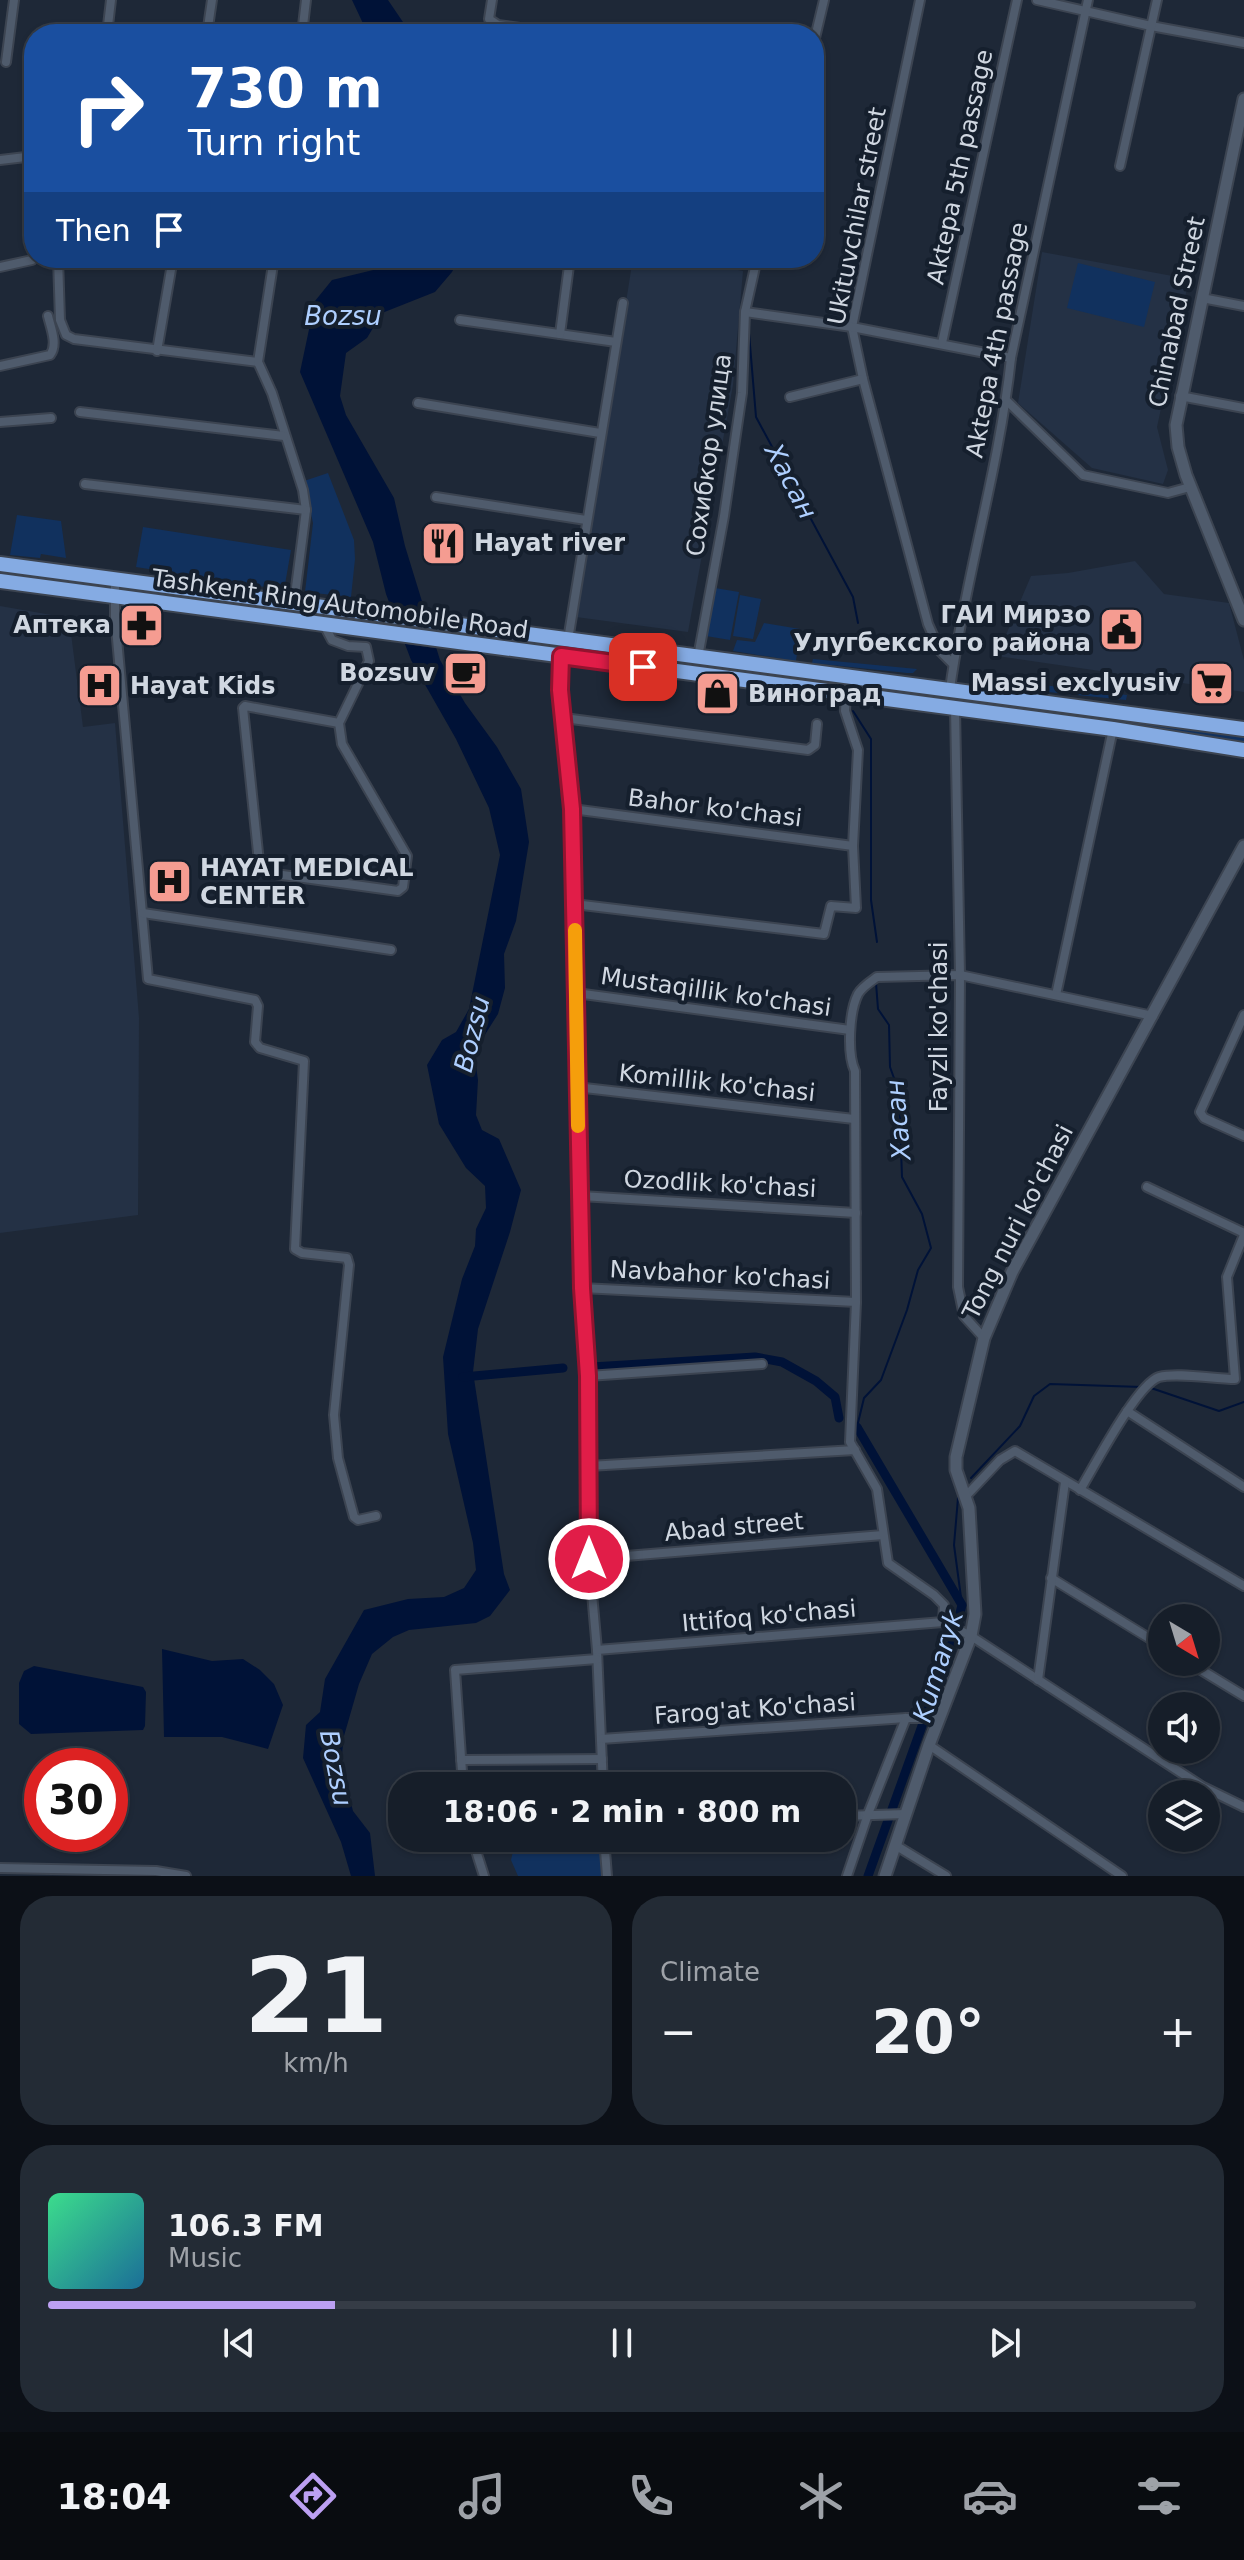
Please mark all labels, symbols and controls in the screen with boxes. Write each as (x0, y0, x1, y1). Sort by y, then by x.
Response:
street label: Aktepa 5th passage (921, 47, 999, 287)
text: 730 m (188, 55, 383, 120)
icon: right (56, 56, 160, 160)
street label: Ukituvchilar street (822, 105, 892, 327)
text: Turn right (188, 122, 360, 163)
icon: arrive (147, 208, 191, 252)
text: Then (56, 213, 131, 248)
street label: Chinabad Street (1143, 214, 1211, 410)
street label: Aktepa 4th passage (960, 220, 1034, 460)
water label: Bozsu (304, 301, 382, 331)
street label: Сохибкор улица (681, 352, 737, 558)
water label: Хасан (758, 436, 823, 524)
restaurant icon: Hayat river (419, 519, 467, 567)
place label: Hayat river (474, 529, 625, 557)
street label: Tashkent Ring Automobile Road (149, 564, 530, 644)
pharmacy icon: Аптека (118, 601, 166, 649)
place label: ГАИ Мирзо Улугбекского района (794, 601, 1091, 657)
public building icon: ГАИ Мирзо Улугбекского района (1098, 605, 1146, 653)
place label: Аптека (13, 611, 111, 639)
pin (609, 633, 677, 701)
icon: arrive (621, 645, 665, 689)
cafe icon: Bozsuv (442, 649, 490, 697)
place label: Bozsuv (339, 659, 435, 687)
supermarket icon: Massi exclyusiv (1188, 659, 1236, 707)
hospital icon: Hayat Kids (75, 662, 123, 710)
place label: Massi exclyusiv (971, 669, 1181, 697)
shop icon: Виноград (693, 670, 741, 718)
place label: Hayat Kids (130, 672, 276, 700)
place label: Виноград (748, 680, 881, 708)
street label: Bahor ko'chasi (626, 783, 804, 833)
place label: HAYAT MEDICAL CENTER (200, 854, 414, 910)
hospital icon: HAYAT MEDICAL CENTER (145, 858, 193, 906)
street label: Fayzli ko'chasi (925, 942, 953, 1112)
street label: Mustaqillik ko'chasi (599, 962, 833, 1022)
water label: Bozsu (448, 993, 496, 1075)
street label: Komillik ko'chasi (617, 1059, 817, 1107)
water label: Хасан (880, 1078, 917, 1164)
street label: Tong nuri ko'chasi (956, 1120, 1079, 1325)
street label: Ozodlik ko'chasi (623, 1165, 817, 1203)
street label: Navbahor ko'chasi (609, 1255, 831, 1295)
street label: Abad street (663, 1507, 805, 1547)
position arrow (547, 1517, 631, 1601)
street label: Ittifoq ko'chasi (681, 1594, 857, 1638)
north arrow (1148, 1604, 1220, 1676)
map controls (1148, 1604, 1220, 1852)
water label: Kumaryk (907, 1606, 969, 1725)
street label: Farog'at Ko'chasi (653, 1688, 857, 1730)
button: sound (1148, 1692, 1220, 1764)
water label: Bozsu (314, 1727, 358, 1809)
speed limit sign: 30 (24, 1748, 128, 1852)
button: layers (1148, 1780, 1220, 1852)
text: 18:06 · 2 min · 800 m (443, 1794, 801, 1829)
text: 21 (244, 1935, 388, 2057)
text: Climate (660, 1957, 760, 1987)
text: 20° (871, 1997, 985, 2067)
text: − (660, 2006, 697, 2057)
text: + (1159, 2006, 1196, 2057)
text: km/h (283, 2048, 349, 2078)
text: 106.3 FM (168, 2208, 324, 2243)
text: Music (168, 2243, 242, 2273)
icon: previous (217, 2321, 261, 2365)
icon: pause (600, 2321, 644, 2365)
icon: next (983, 2321, 1027, 2365)
icon: directions (285, 2468, 341, 2524)
icon: music (454, 2468, 510, 2524)
icon: phone (623, 2468, 679, 2524)
icon: climate (793, 2468, 849, 2524)
icon: car (962, 2468, 1018, 2524)
icon: filters (1131, 2468, 1187, 2524)
text: 18:04 (57, 2476, 171, 2517)

